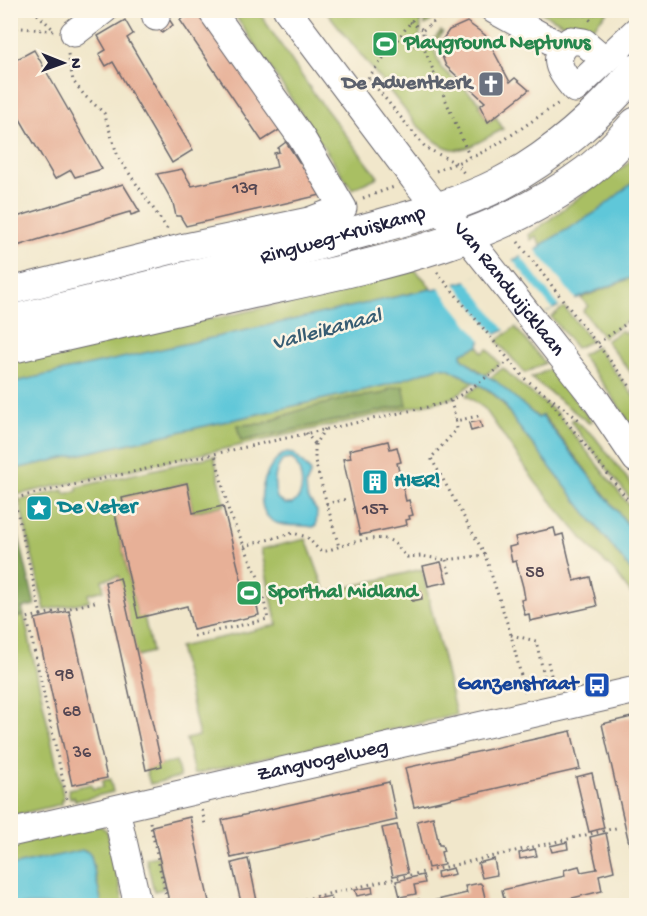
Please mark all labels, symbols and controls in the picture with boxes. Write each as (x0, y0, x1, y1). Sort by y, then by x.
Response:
sports icon: Playground Neptunus (370, 29, 400, 59)
place label: Playground Neptunus (403, 32, 592, 57)
north arrow (33, 33, 93, 93)
text: N (65, 58, 84, 69)
church icon: De Adventkerk (476, 69, 506, 99)
place label: De Adventkerk (340, 72, 475, 97)
house number: 139 (231, 179, 258, 200)
street label: Ringweg-Kruiskamp (258, 201, 429, 271)
street label: Van Randwijcklaan (446, 217, 569, 362)
water label: Valleikanaal (270, 304, 386, 358)
building icon: HIER! (360, 467, 390, 497)
place label: HIER! (394, 470, 440, 495)
place icon: De Veter (24, 493, 54, 523)
place label: De Veter (56, 496, 139, 521)
house number: 157 (361, 500, 389, 521)
house number: 58 (525, 563, 545, 584)
sports icon: Sporthal Midland (234, 578, 264, 608)
place label: Sporthal Midland (268, 581, 420, 606)
house number: 98 (55, 665, 75, 686)
bus stop icon: Ganzenstraat (582, 670, 612, 700)
place label: Ganzenstraat (457, 673, 580, 698)
house number: 68 (63, 702, 82, 723)
street label: Zangvogelweg (255, 734, 391, 789)
house number: 36 (72, 743, 92, 764)

